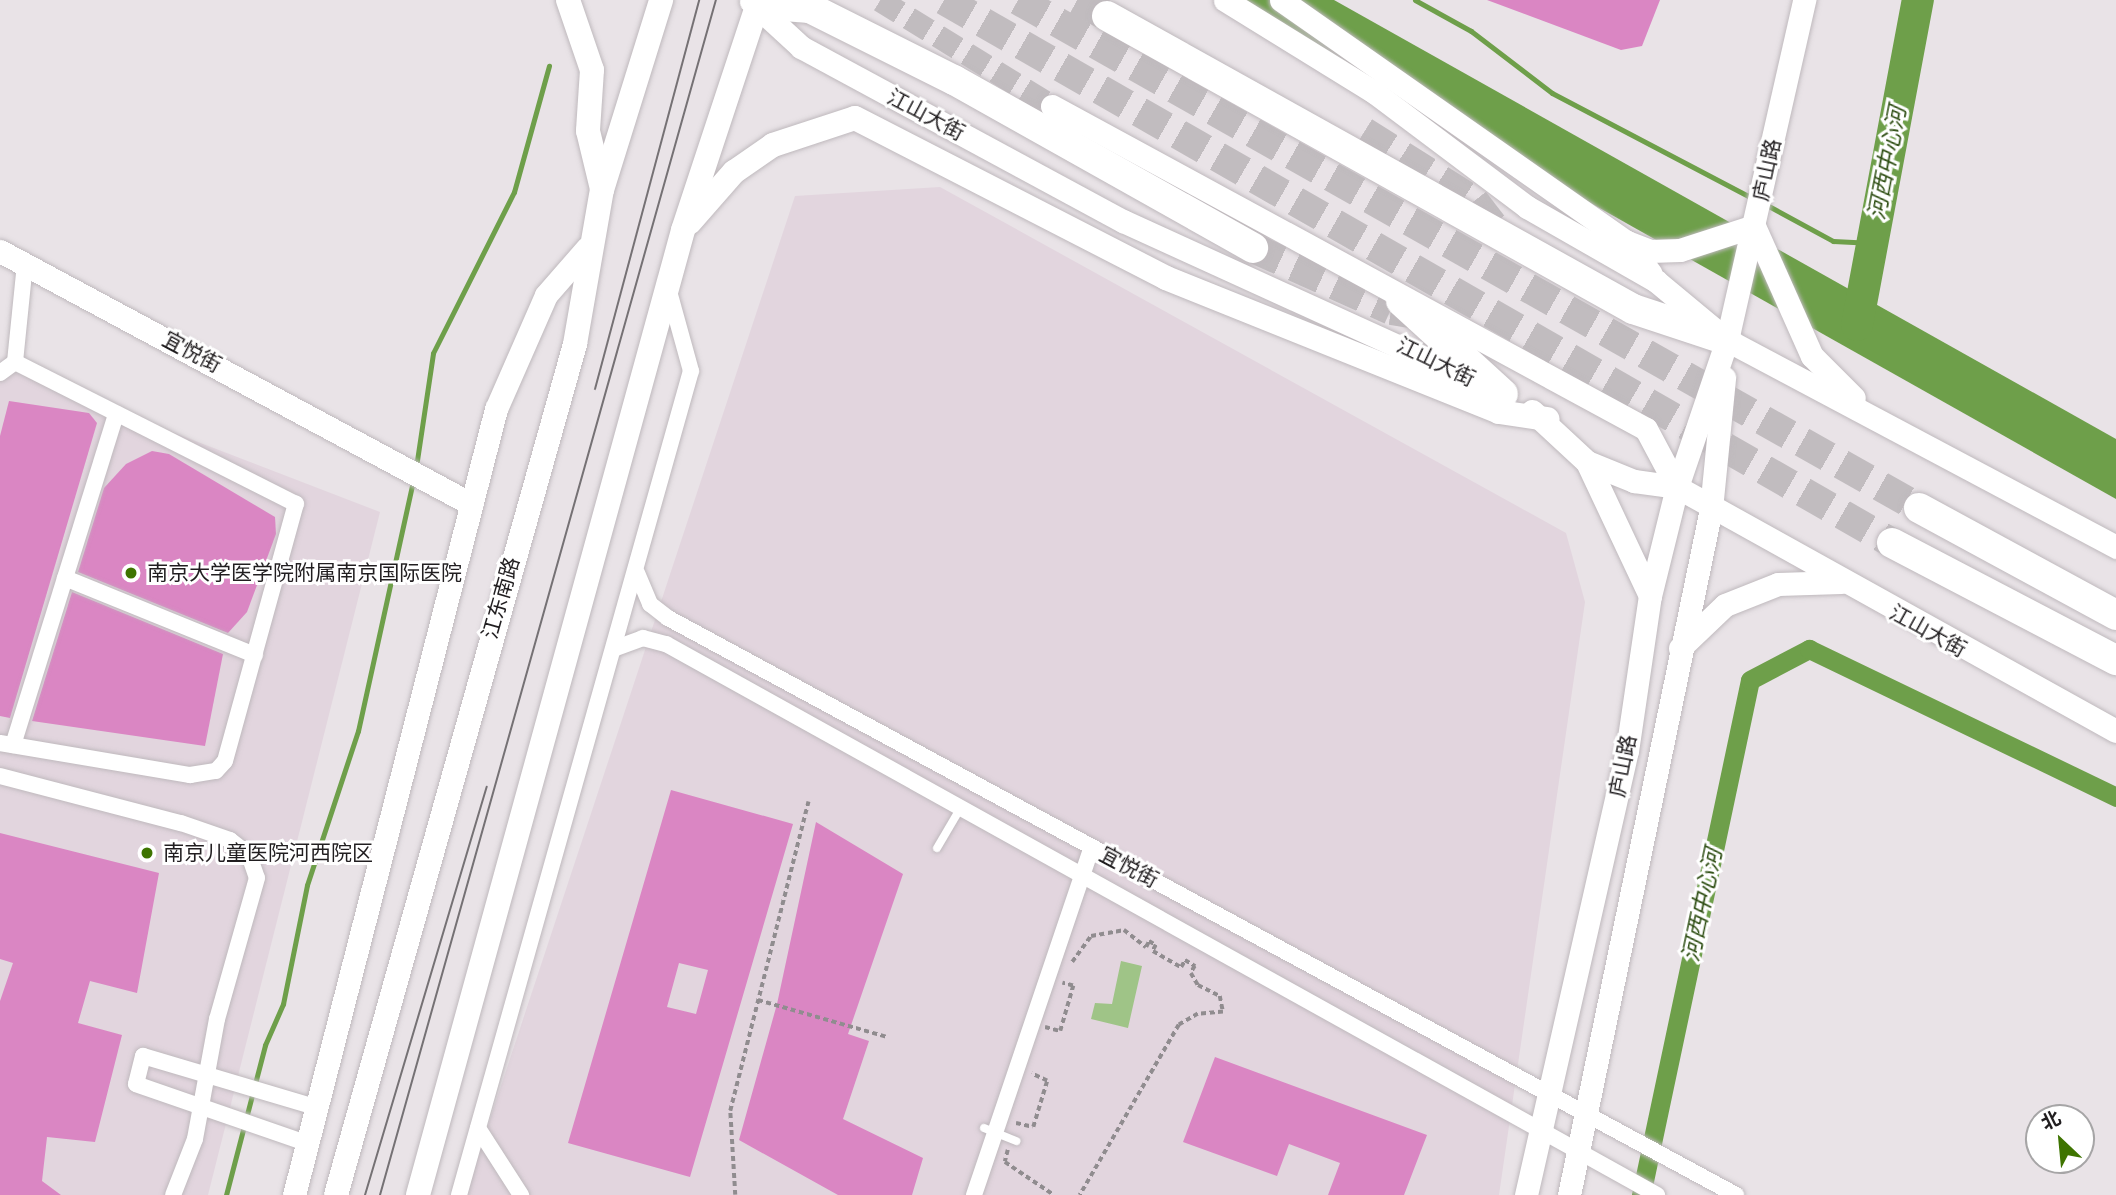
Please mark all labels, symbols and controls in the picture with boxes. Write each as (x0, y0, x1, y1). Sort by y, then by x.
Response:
street label: 江山大街 (883, 84, 969, 146)
water label: 河西中心河 (1863, 104, 1913, 222)
street label: 庐山路 (1748, 137, 1786, 203)
street label: 宜悦街 (158, 326, 226, 378)
street label: 江山大街 (1393, 332, 1479, 392)
street label: 江东南路 (477, 554, 525, 642)
place label: 南京大学医学院附属南京国际医院 (147, 560, 462, 586)
marker: 南京大学医学院附属南京国际医院 (121, 563, 141, 583)
street label: 江山大街 (1885, 600, 1971, 662)
street label: 庐山路 (1605, 733, 1641, 799)
place label: 南京儿童医院河西院区 (163, 840, 373, 866)
street label: 宜悦街 (1095, 841, 1163, 893)
marker: 南京儿童医院河西院区 (137, 843, 157, 863)
water label: 河西中心河 (1678, 846, 1728, 964)
north arrow (2025, 1104, 2095, 1174)
text: 北 (2037, 1105, 2066, 1138)

